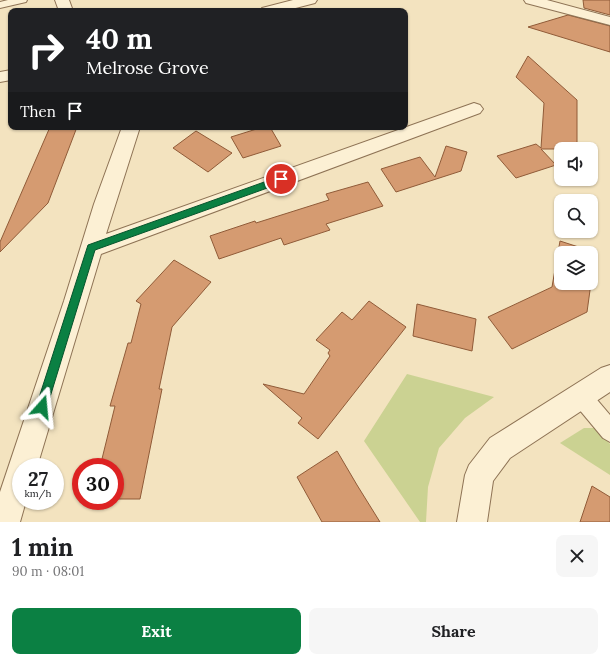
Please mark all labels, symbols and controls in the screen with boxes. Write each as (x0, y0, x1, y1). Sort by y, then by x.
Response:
text: 40 m (86, 21, 152, 57)
icon: right (20, 24, 72, 76)
text: Melrose Grove (86, 56, 209, 79)
icon: arrive (64, 100, 86, 122)
text: Then (20, 102, 56, 121)
map controls (554, 142, 598, 290)
button: sound (554, 142, 598, 186)
pin (264, 162, 298, 196)
icon: arrive (270, 168, 292, 190)
button: search (554, 194, 598, 238)
button: layers (554, 246, 598, 290)
position arrow (21, 386, 63, 428)
speed limit sign: 30 (72, 458, 124, 510)
text: 27 (28, 466, 48, 491)
text: km/h (24, 487, 52, 500)
text: 1 min (12, 532, 73, 563)
button: close (556, 535, 598, 577)
text: 90 m · 08:01 (12, 563, 84, 580)
button: Exit (12, 608, 301, 654)
button: Share (309, 608, 598, 654)

